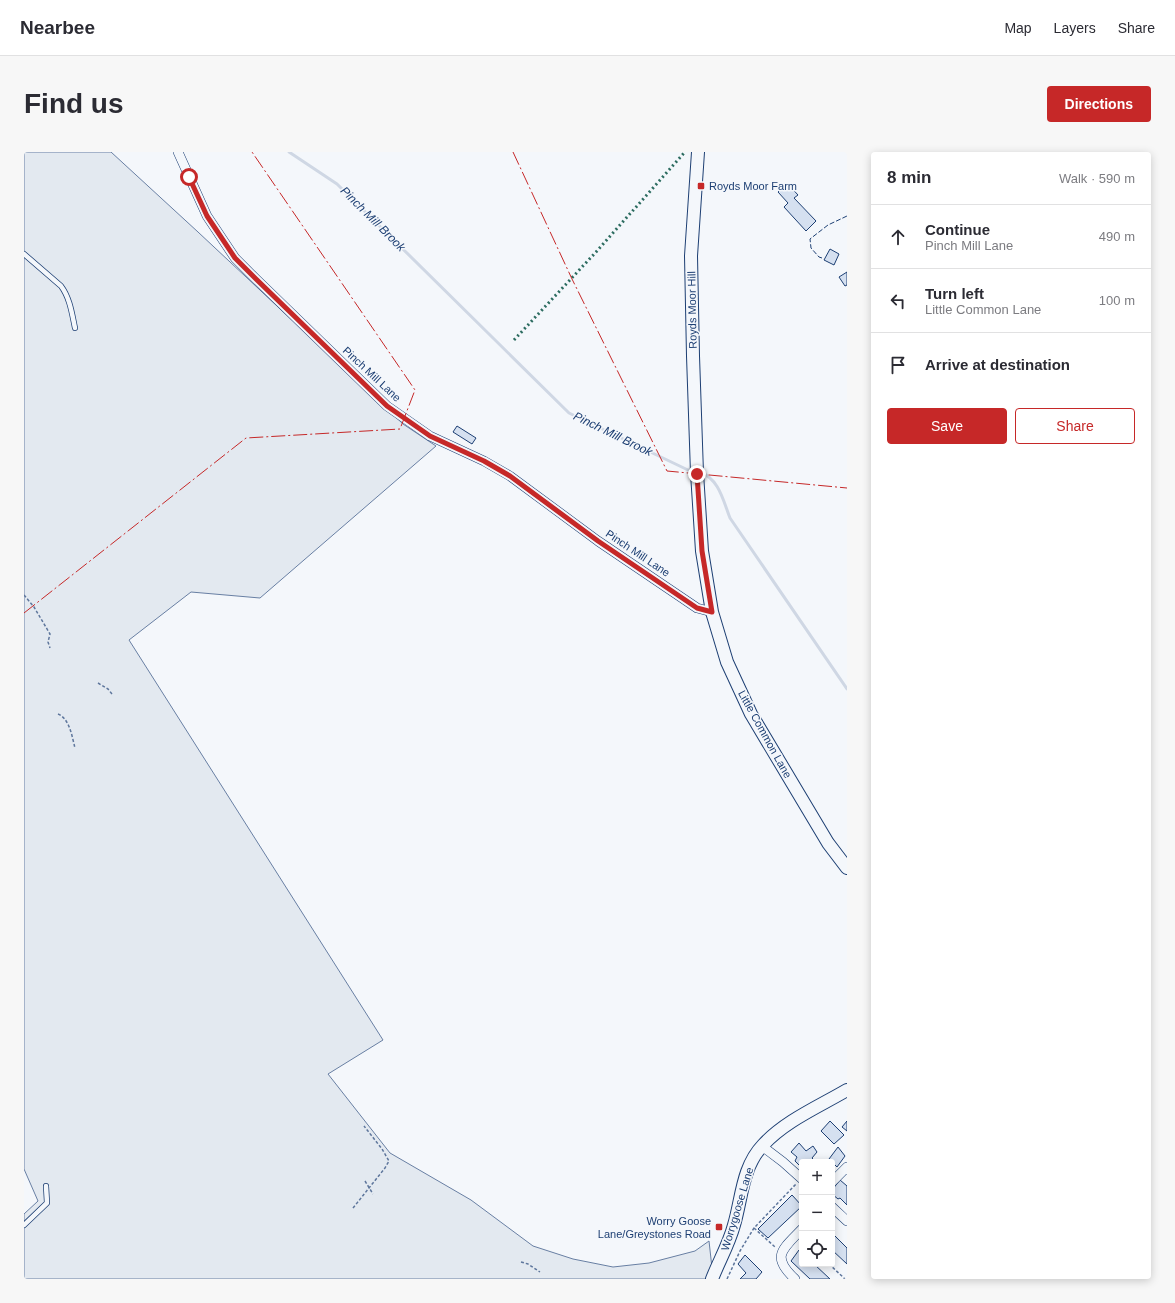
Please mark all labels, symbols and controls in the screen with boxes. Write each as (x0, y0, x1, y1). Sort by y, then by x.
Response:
text: Nearbee (20, 17, 95, 38)
text: Map (1004, 20, 1032, 36)
text: Layers (1054, 20, 1096, 36)
text: Share (1118, 20, 1155, 36)
button: Directions (1047, 86, 1151, 122)
text: Find us (24, 88, 124, 119)
route start (180, 168, 198, 186)
text: 8 min (887, 168, 931, 187)
text: Walk · 590 m (1059, 171, 1135, 186)
place label: Royds Moor Farm (709, 180, 797, 192)
marker: Royds Moor Farm (696, 181, 706, 191)
water label: Pinch Mill Brook (338, 184, 409, 255)
text: Continue (925, 221, 990, 238)
icon: ahead (887, 226, 909, 248)
text: 490 m (1099, 229, 1135, 244)
text: Pinch Mill Lane (925, 238, 1013, 253)
street label: Royds Moor Hill (685, 271, 699, 349)
text: Turn left (925, 285, 984, 302)
icon: left (887, 290, 909, 312)
text: 100 m (1099, 293, 1135, 308)
text: Little Common Lane (925, 302, 1041, 317)
street label: Pinch Mill Lane (341, 344, 403, 404)
icon: arrive (887, 354, 909, 376)
text: Arrive at destination (925, 356, 1070, 373)
button: Save (887, 408, 1007, 444)
button: Share (1015, 408, 1135, 444)
water label: Pinch Mill Brook (571, 409, 656, 460)
route end (688, 465, 706, 483)
street label: Pinch Mill Lane (604, 527, 672, 579)
street label: Little Common Lane (736, 688, 794, 780)
map controls (799, 1159, 835, 1267)
button: + (799, 1159, 835, 1195)
street label: Worrygoose Lane (719, 1166, 755, 1252)
button: − (799, 1195, 835, 1231)
place label: Worry Goose Lane/Greystones Road (598, 1215, 711, 1240)
marker: Worry Goose Lane/Greystones Road (714, 1222, 724, 1232)
button: locate (799, 1231, 835, 1267)

